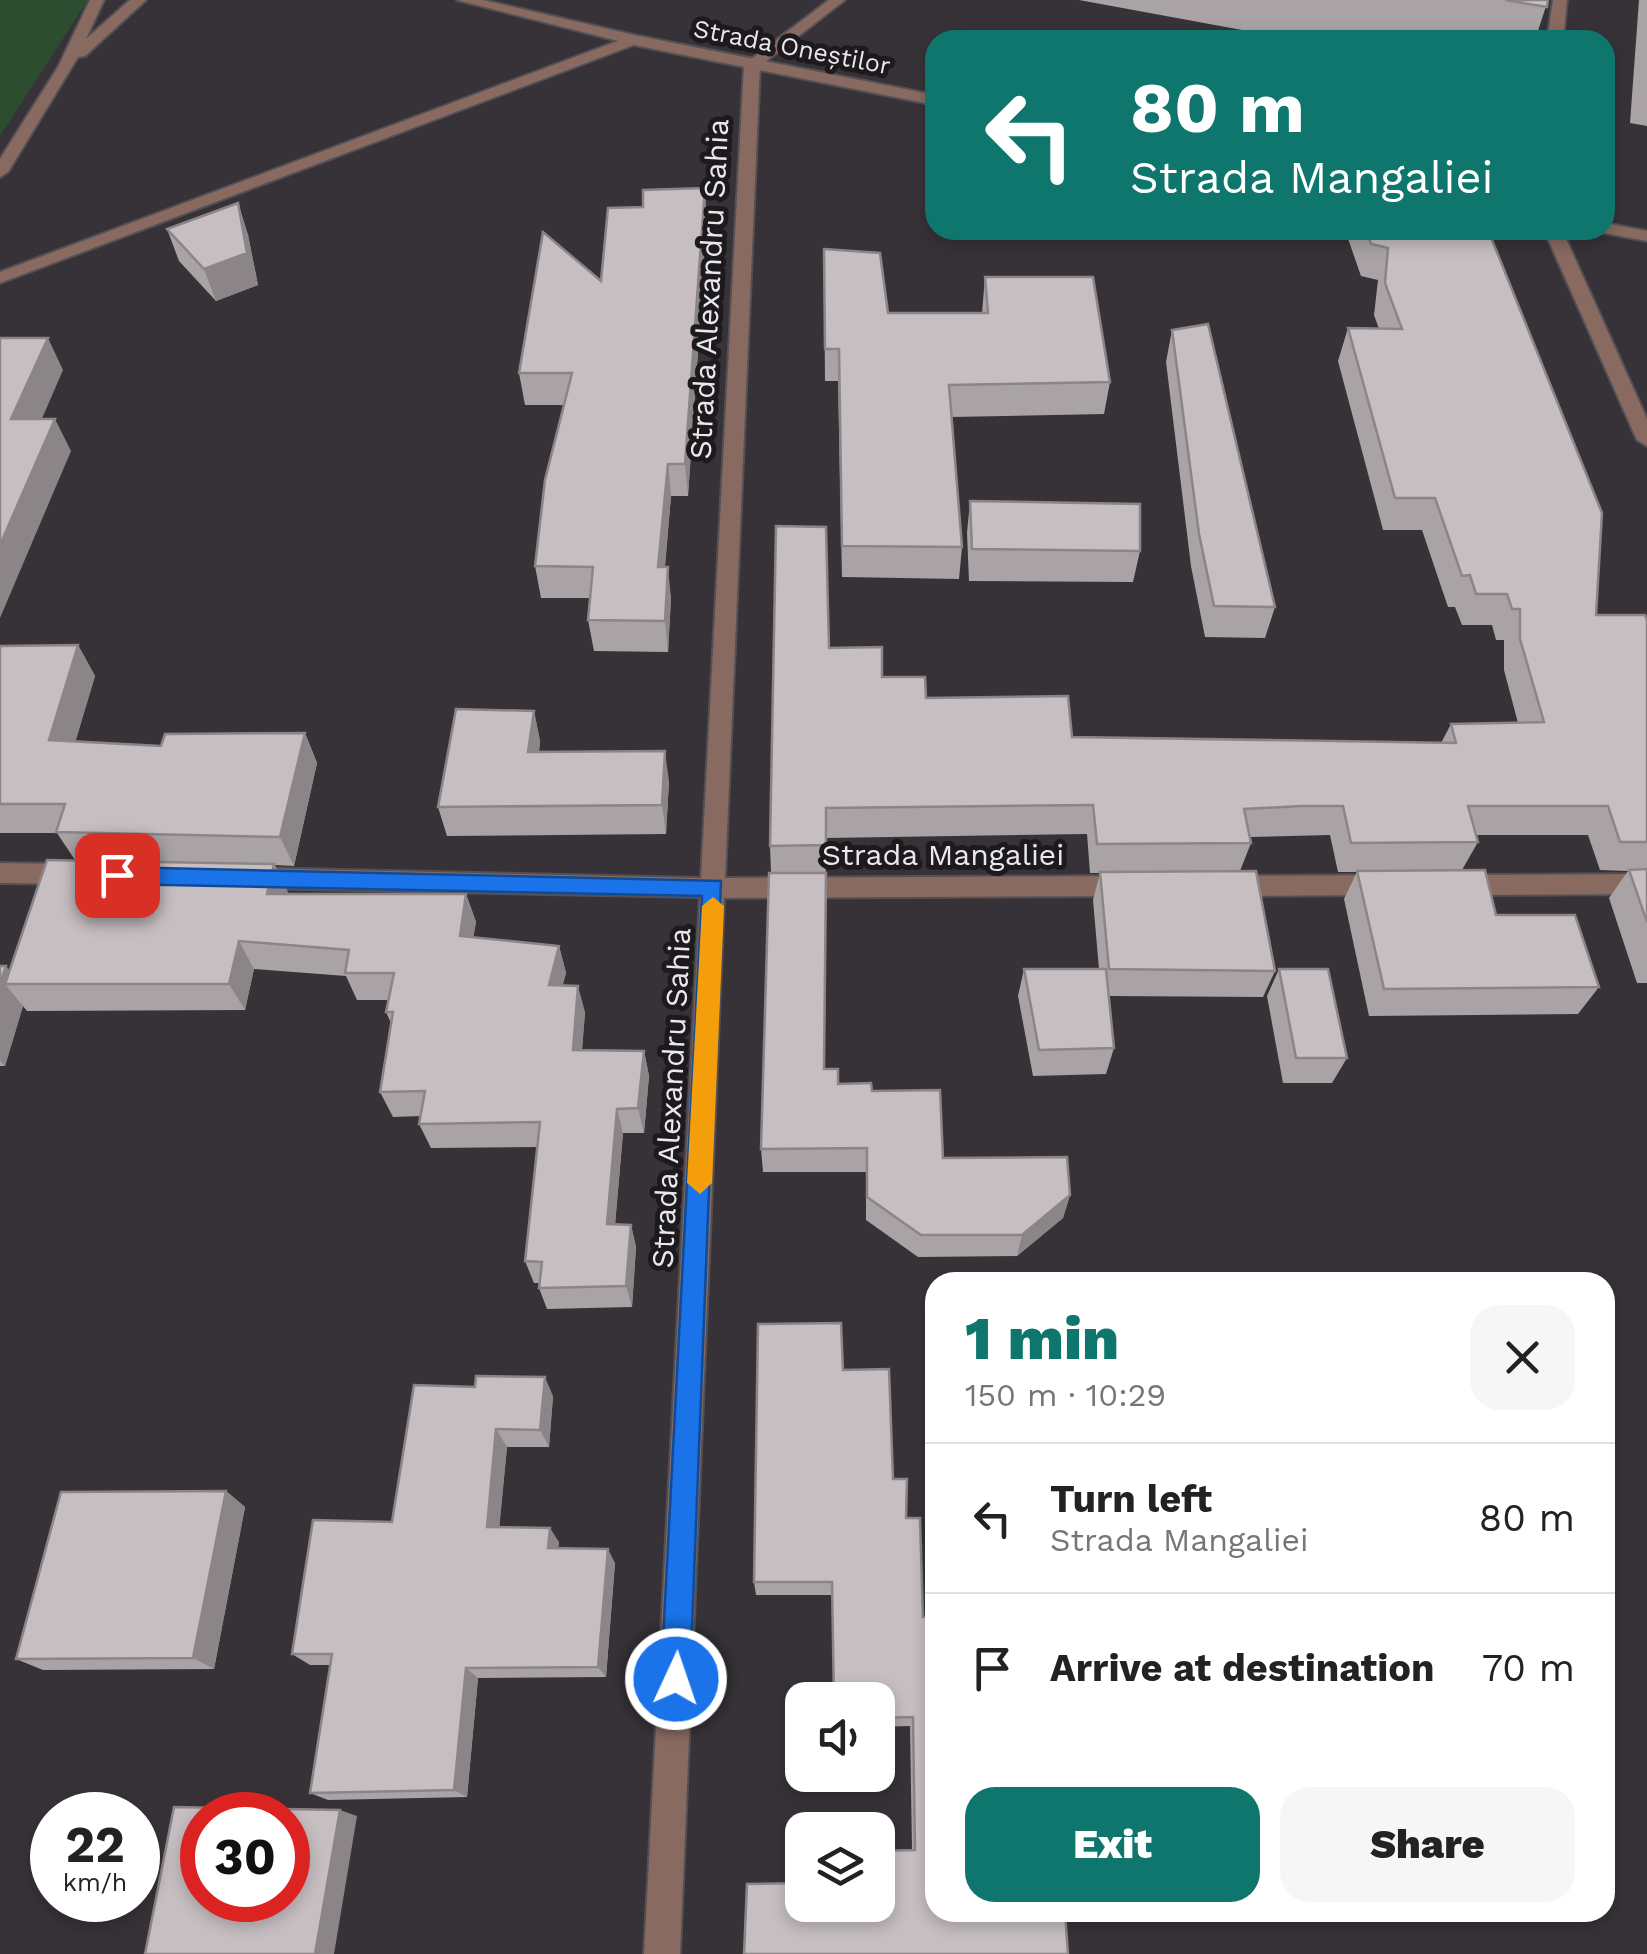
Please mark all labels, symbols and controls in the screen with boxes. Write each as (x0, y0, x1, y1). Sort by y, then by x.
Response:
street label: Strada Oneștilor (691, 14, 893, 80)
text: 80 m (1130, 67, 1305, 149)
icon: left (965, 70, 1095, 200)
street label: Strada Alexandru Sahia (683, 118, 735, 460)
text: Strada Mangaliei (1130, 151, 1493, 204)
pin (75, 833, 160, 918)
street label: Strada Mangaliei (822, 837, 1064, 872)
icon: arrive (90, 848, 145, 903)
street label: Strada Alexandru Sahia (645, 927, 697, 1269)
text: 1 min (965, 1303, 1119, 1374)
button: close (1470, 1305, 1575, 1410)
text: 150 m · 10:29 (965, 1376, 1166, 1414)
text: Turn left (1050, 1477, 1212, 1521)
icon: left (965, 1491, 1020, 1546)
text: 80 m (1479, 1496, 1575, 1540)
text: Strada Mangaliei (1050, 1521, 1308, 1559)
position arrow (624, 1627, 728, 1731)
icon: arrive (965, 1641, 1020, 1696)
text: Arrive at destination (1050, 1646, 1435, 1690)
text: 70 m (1482, 1646, 1575, 1690)
map controls (785, 1682, 895, 1922)
button: sound (785, 1682, 895, 1792)
button: Exit (965, 1787, 1260, 1902)
button: Share (1280, 1787, 1575, 1902)
speed limit sign: 30 (180, 1792, 310, 1922)
button: layers (785, 1812, 895, 1922)
text: 22 (65, 1815, 125, 1874)
text: km/h (63, 1868, 127, 1897)

